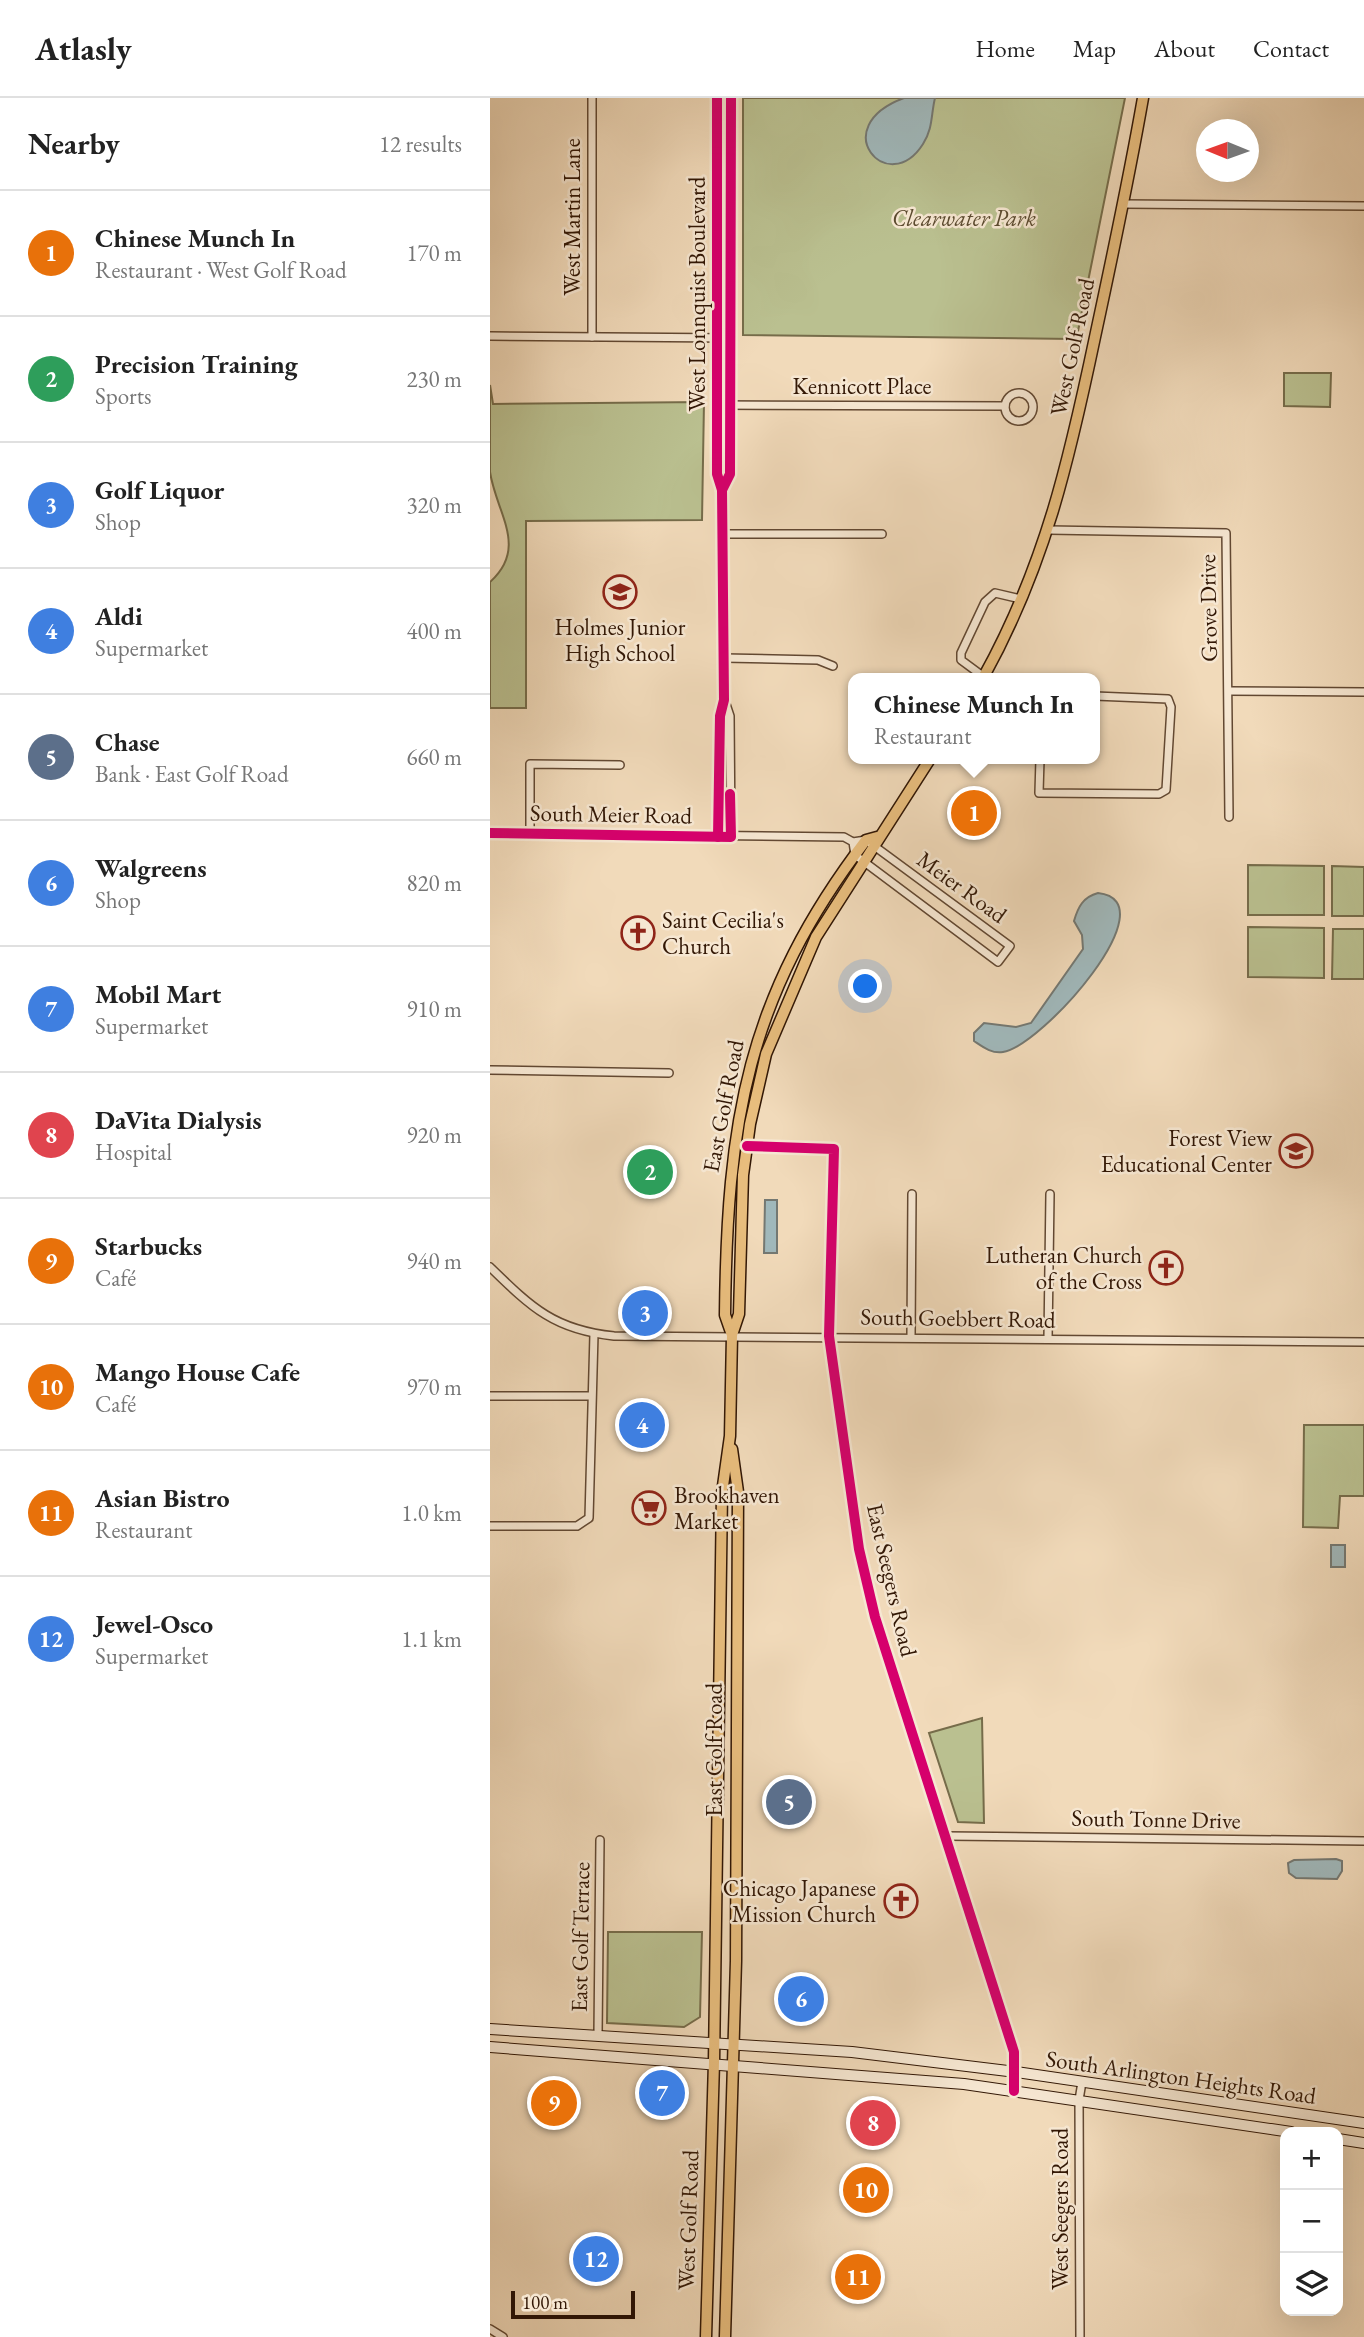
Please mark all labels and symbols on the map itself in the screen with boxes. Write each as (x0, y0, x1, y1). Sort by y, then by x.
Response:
north arrow (1196, 119, 1259, 182)
street label: West Martin Lane (557, 138, 587, 296)
street label: West Lonnquist Boulevard (682, 176, 712, 411)
park label: Clearwater Park (892, 203, 1037, 233)
street label: West Golf Road (1043, 275, 1101, 419)
street label: Kennicott Place (792, 371, 932, 401)
street label: Grove Drive (1192, 554, 1224, 662)
school or university icon: Holmes Junior High School (601, 573, 639, 611)
place label: Holmes Junior High School (555, 612, 686, 668)
pin: 1 (951, 787, 997, 839)
street label: South Meier Road (530, 798, 693, 830)
street label: Meier Road (911, 844, 1013, 930)
place label: Saint Cecilia's Church (662, 905, 784, 961)
church icon: Saint Cecilia's Church (619, 914, 657, 952)
your location (848, 969, 882, 1003)
street label: East Golf Road (695, 1037, 751, 1175)
place label: Forest View Educational Center (1101, 1123, 1272, 1179)
school or university icon: Forest View Educational Center (1277, 1132, 1315, 1170)
pin: 2 (627, 1146, 673, 1198)
place label: Lutheran Church of the Cross (986, 1240, 1142, 1296)
church icon: Lutheran Church of the Cross (1147, 1249, 1185, 1287)
pin: 3 (622, 1287, 668, 1339)
street label: South Goebbert Road (860, 1301, 1056, 1335)
pin: 4 (619, 1399, 665, 1451)
place label: Brookhaven Market (674, 1480, 780, 1536)
supermarket icon: Brookhaven Market (630, 1489, 668, 1527)
street label: East Seegers Road (860, 1501, 924, 1660)
street label: East Golf Road (699, 1683, 729, 1817)
pin: 5 (766, 1776, 812, 1828)
street label: South Tonne Drive (1071, 1803, 1241, 1835)
street label: East Golf Terrace (564, 1862, 596, 2012)
place label: Chicago Japanese Mission Church (723, 1873, 876, 1929)
church icon: Chicago Japanese Mission Church (882, 1882, 920, 1920)
pin: 6 (778, 1973, 824, 2025)
street label: South Arlington Heights Road (1044, 2043, 1318, 2111)
pin: 7 (639, 2067, 685, 2119)
pin: 9 (531, 2077, 577, 2129)
pin: 8 (850, 2097, 896, 2149)
street label: West Seegers Road (1045, 2128, 1075, 2290)
street label: West Golf Road (671, 2149, 705, 2291)
pin: 10 (843, 2164, 889, 2216)
pin: 12 (573, 2233, 619, 2285)
pin: 11 (835, 2251, 881, 2303)
scale bar (511, 2288, 635, 2320)

